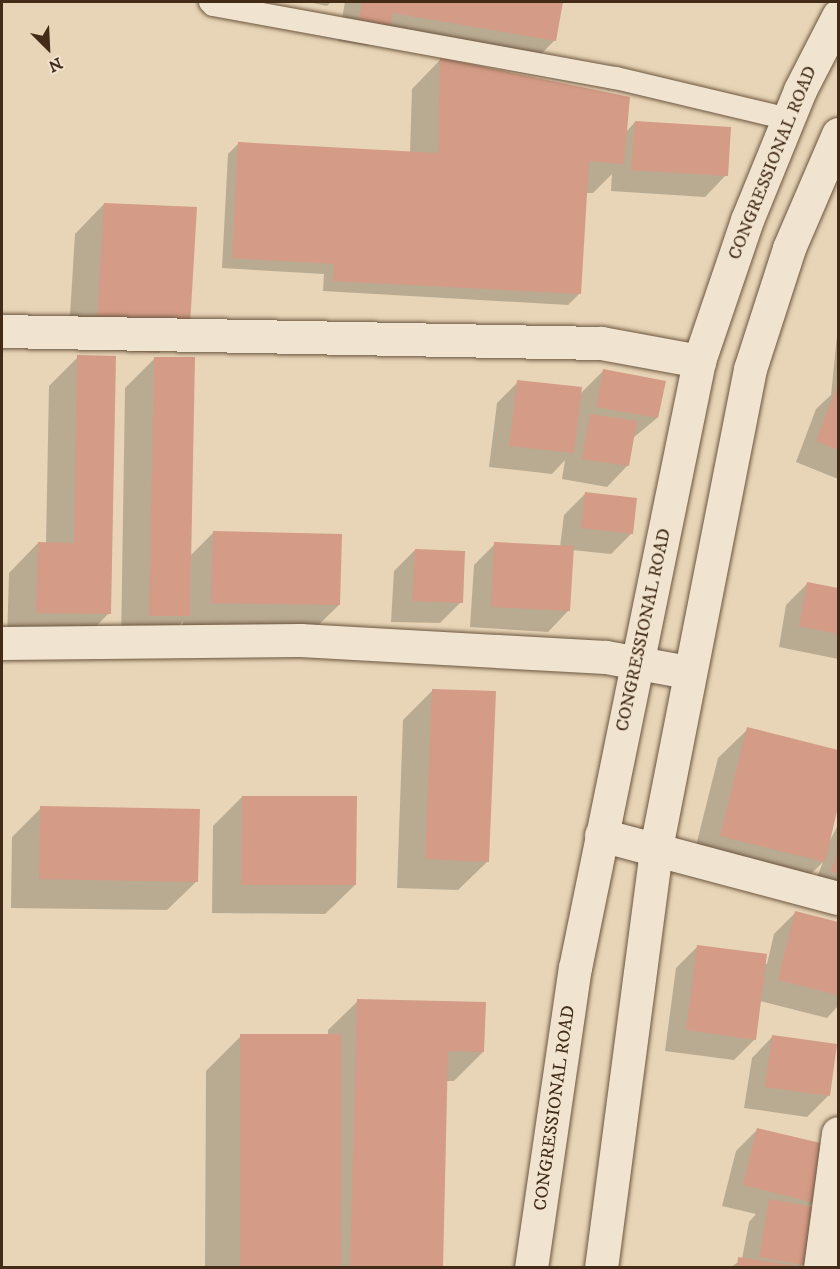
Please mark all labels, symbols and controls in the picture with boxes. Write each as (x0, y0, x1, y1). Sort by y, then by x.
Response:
north arrow (18, 18, 78, 78)
text: N (45, 53, 65, 76)
street label: CONGRESSIONAL ROAD (724, 63, 822, 263)
street label: CONGRESSIONAL ROAD (612, 527, 676, 733)
street label: CONGRESSIONAL ROAD (530, 1004, 580, 1212)

